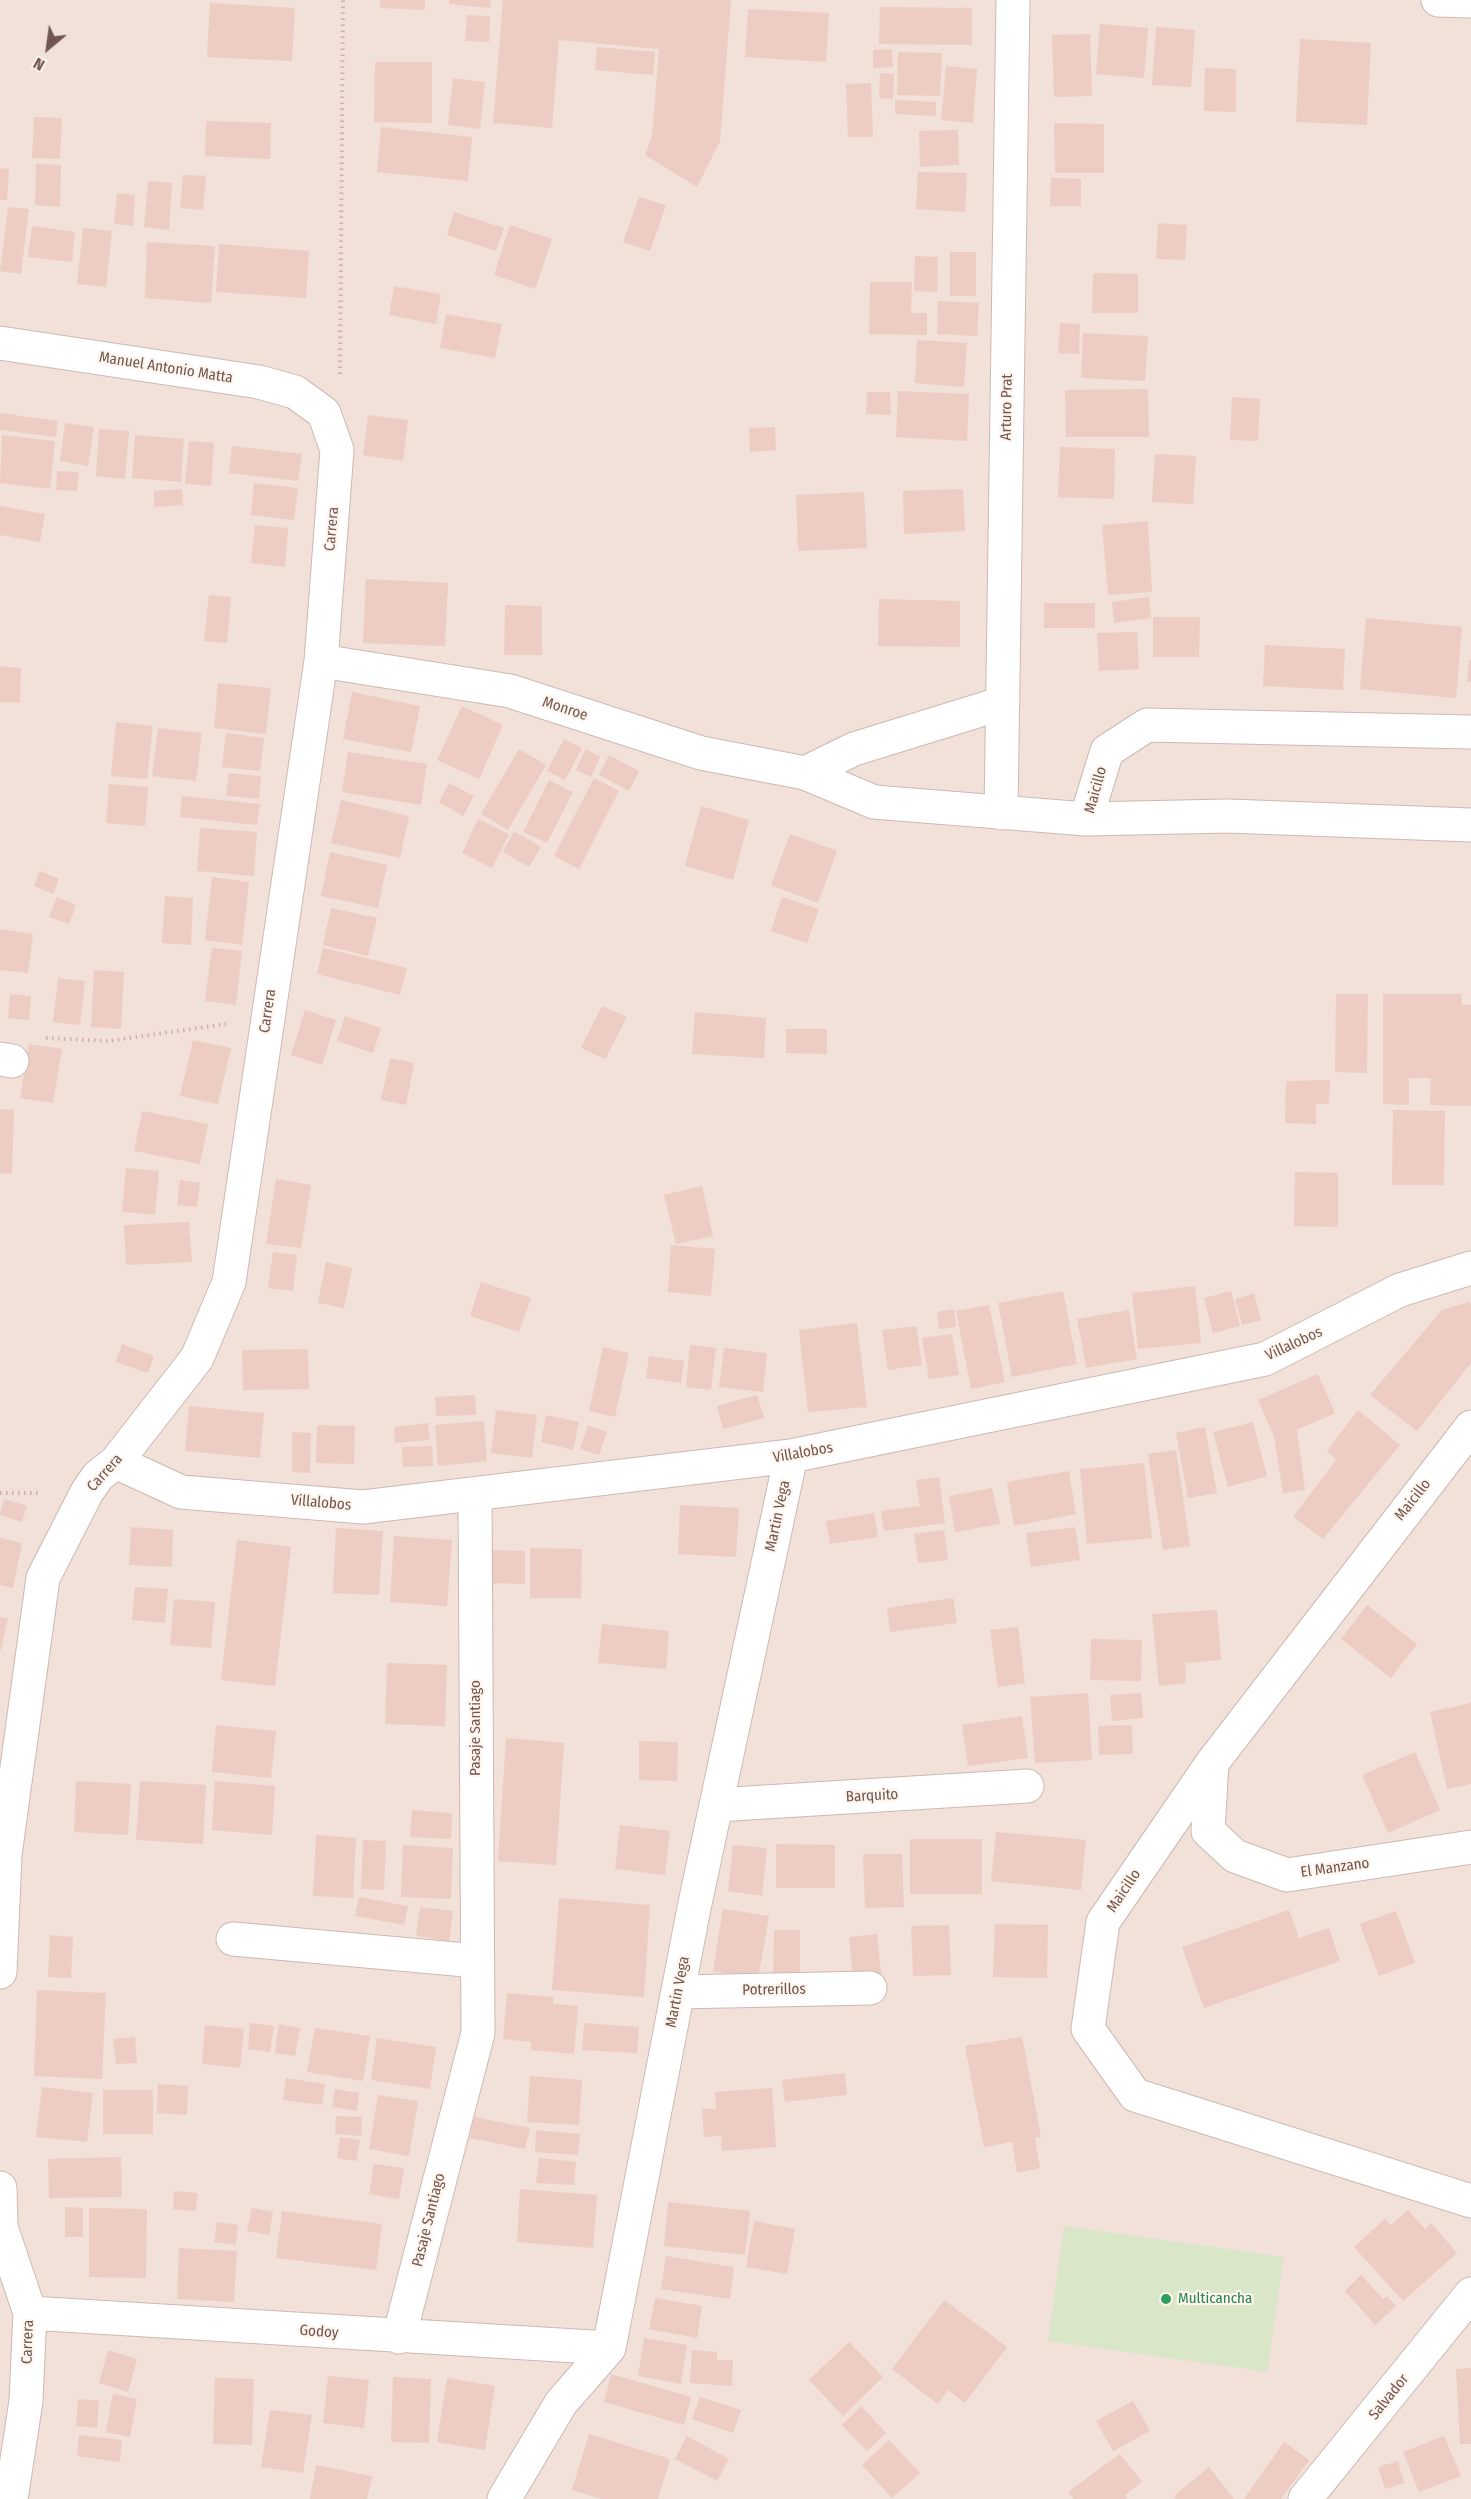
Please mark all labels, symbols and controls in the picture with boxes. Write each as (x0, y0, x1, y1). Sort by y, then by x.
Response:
north arrow (18, 18, 78, 78)
text: N (30, 54, 48, 75)
street label: Manuel Antonio Matta (98, 349, 234, 387)
street label: Arturo Prat (997, 374, 1017, 440)
street label: Carrera (321, 506, 343, 552)
street label: Monroe (540, 693, 590, 725)
street label: Maicillo (1081, 765, 1111, 815)
street label: Carrera (256, 988, 280, 1034)
street label: Villalobos (1263, 1323, 1325, 1365)
street label: Villalobos (772, 1439, 834, 1467)
street label: Carrera (83, 1450, 127, 1496)
street label: Maicillo (1391, 1476, 1435, 1524)
street label: Martin Vega (762, 1479, 794, 1553)
street label: Villalobos (290, 1491, 352, 1515)
street label: Pasaje Santiago (467, 1680, 485, 1776)
street label: Barquito (845, 1786, 899, 1806)
street label: El Manzano (1299, 1854, 1371, 1882)
street label: Maicillo (1103, 1866, 1145, 1916)
street label: Martin Vega (662, 1955, 694, 2029)
street label: Potrerillos (742, 1980, 806, 2000)
street label: Pasaje Santiago (409, 2171, 449, 2269)
place label: Multicancha (1178, 2290, 1252, 2308)
marker: Multicancha (1159, 2292, 1173, 2306)
street label: Carrera (18, 2319, 38, 2365)
street label: Godoy (299, 2322, 339, 2342)
street label: Salvador (1365, 2371, 1413, 2423)

